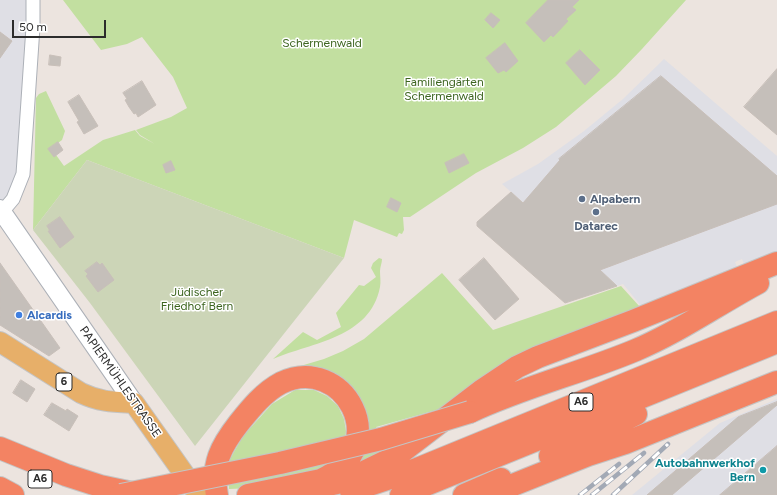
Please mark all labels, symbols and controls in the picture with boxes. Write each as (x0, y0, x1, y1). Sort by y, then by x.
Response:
scale bar (14, 12, 108, 38)
text: 50 m (19, 20, 47, 34)
park label: Schermenwald (282, 36, 362, 50)
park label: Familiengärten Schermenwald (404, 75, 484, 103)
place label: Alpabern (590, 192, 640, 206)
marker: Alpabern (577, 194, 587, 204)
marker: Datarec (591, 207, 601, 217)
place label: Datarec (574, 219, 618, 233)
park label: Jüdischer Friedhof Bern (161, 285, 233, 313)
place label: Alcardis (27, 308, 72, 322)
marker: Alcardis (14, 310, 24, 320)
street label: PAPIERMÜHLESTRASSE (76, 324, 164, 440)
road number: 6 (56, 373, 72, 391)
road number: A6 (569, 393, 593, 411)
place label: Autobahnwerkhof Bern (655, 456, 755, 484)
marker: Autobahnwerkhof Bern (758, 465, 768, 475)
road number: A6 (28, 470, 52, 488)

